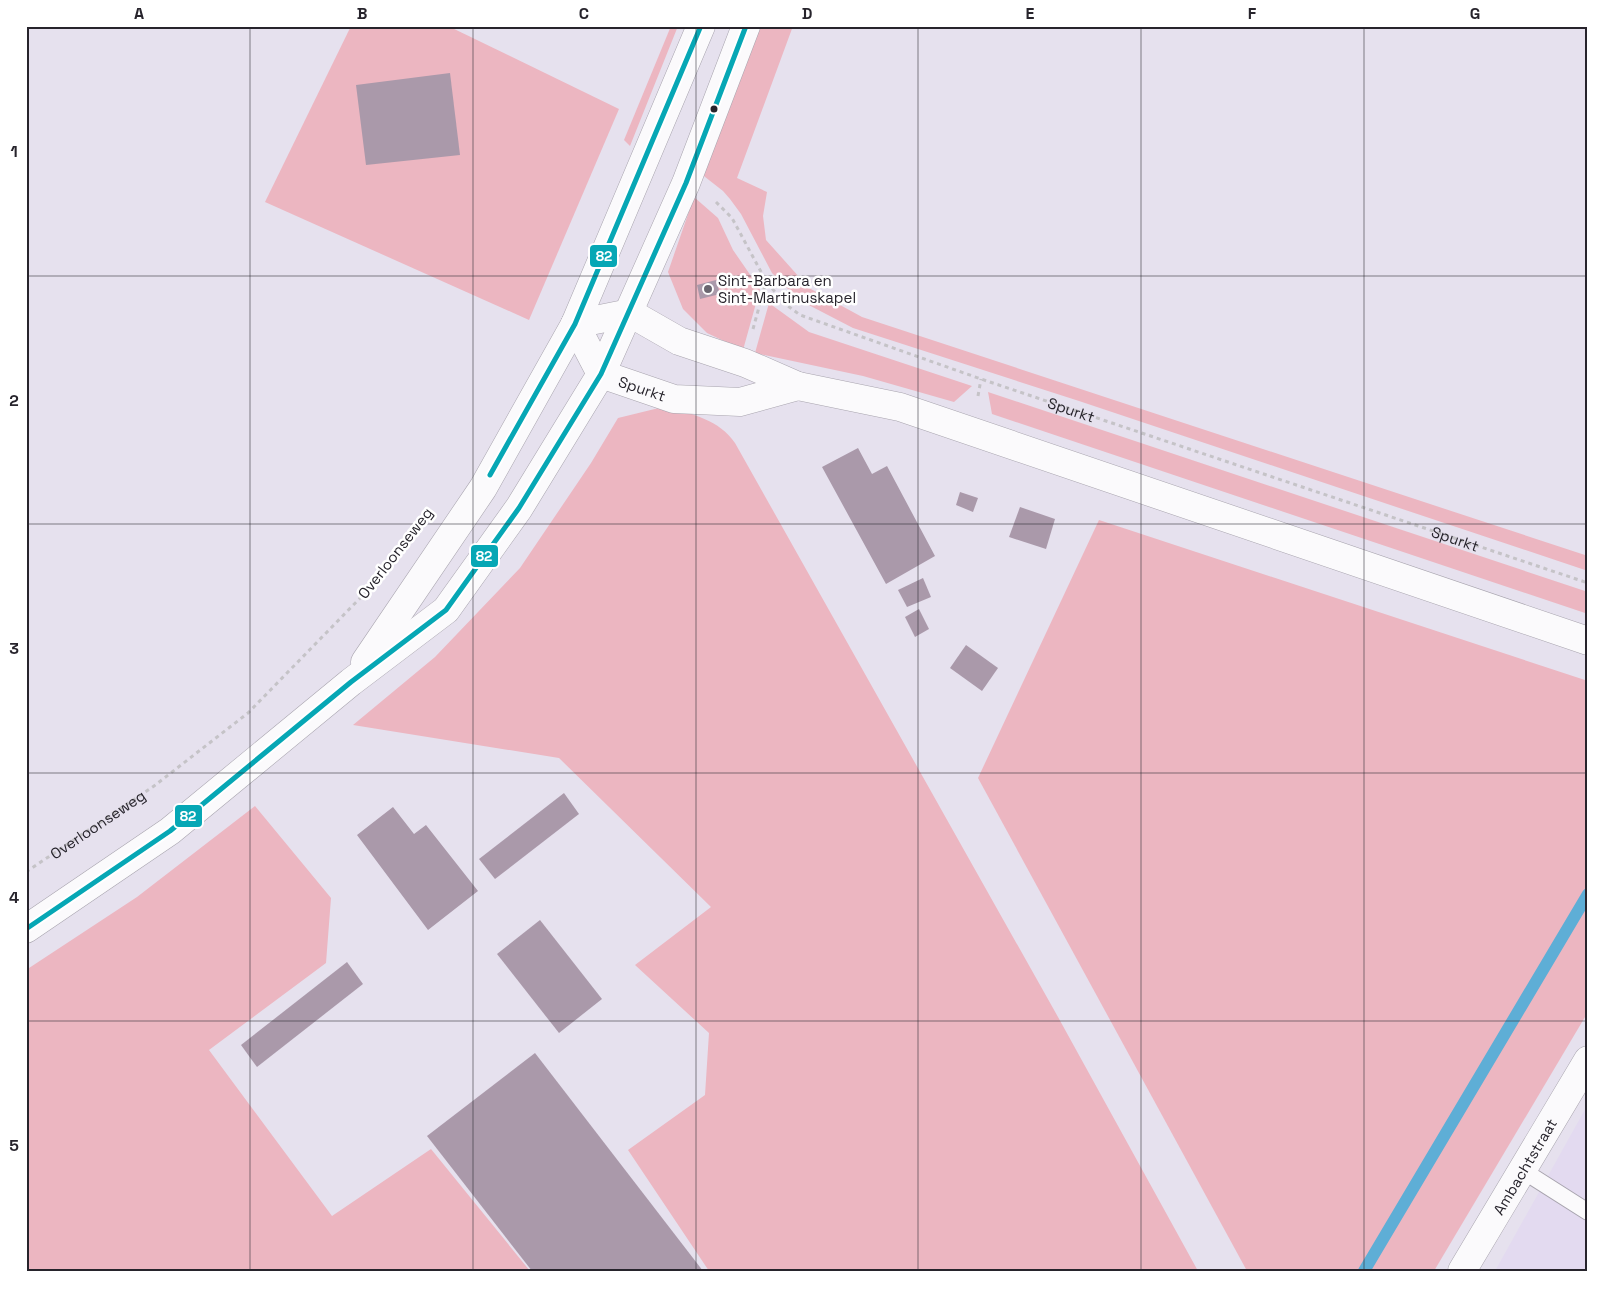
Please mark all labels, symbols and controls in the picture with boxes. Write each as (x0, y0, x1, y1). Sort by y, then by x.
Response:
text: A (134, 3, 144, 24)
text: B (357, 3, 367, 24)
text: C (579, 3, 589, 24)
text: D (802, 3, 812, 24)
text: E (1026, 3, 1035, 24)
text: F (1248, 3, 1257, 24)
text: G (1470, 3, 1480, 24)
unlabelled marker (709, 104, 719, 114)
text: 1 (10, 141, 18, 162)
line badge: 82 (589, 244, 618, 268)
text: 82 (596, 247, 612, 265)
place label: Sint-Barbara en Sint-Martinuskapel (718, 271, 856, 307)
marker: Sint-Barbara en Sint-Martinuskapel (702, 283, 714, 295)
street label: Spurkt (616, 371, 668, 405)
text: 2 (9, 390, 19, 411)
street label: Spurkt (1045, 393, 1098, 426)
street label: Overloonseweg (353, 504, 437, 602)
street label: Spurkt (1429, 522, 1482, 555)
line badge: 82 (470, 544, 499, 568)
text: 82 (476, 547, 492, 565)
text: 3 (9, 638, 19, 659)
street label: Overloonseweg (46, 785, 149, 863)
line badge: 82 (174, 804, 203, 828)
text: 82 (180, 807, 196, 825)
text: 4 (9, 887, 19, 908)
street label: Ambachtstraat (1488, 1114, 1561, 1218)
text: 5 (9, 1135, 19, 1156)

